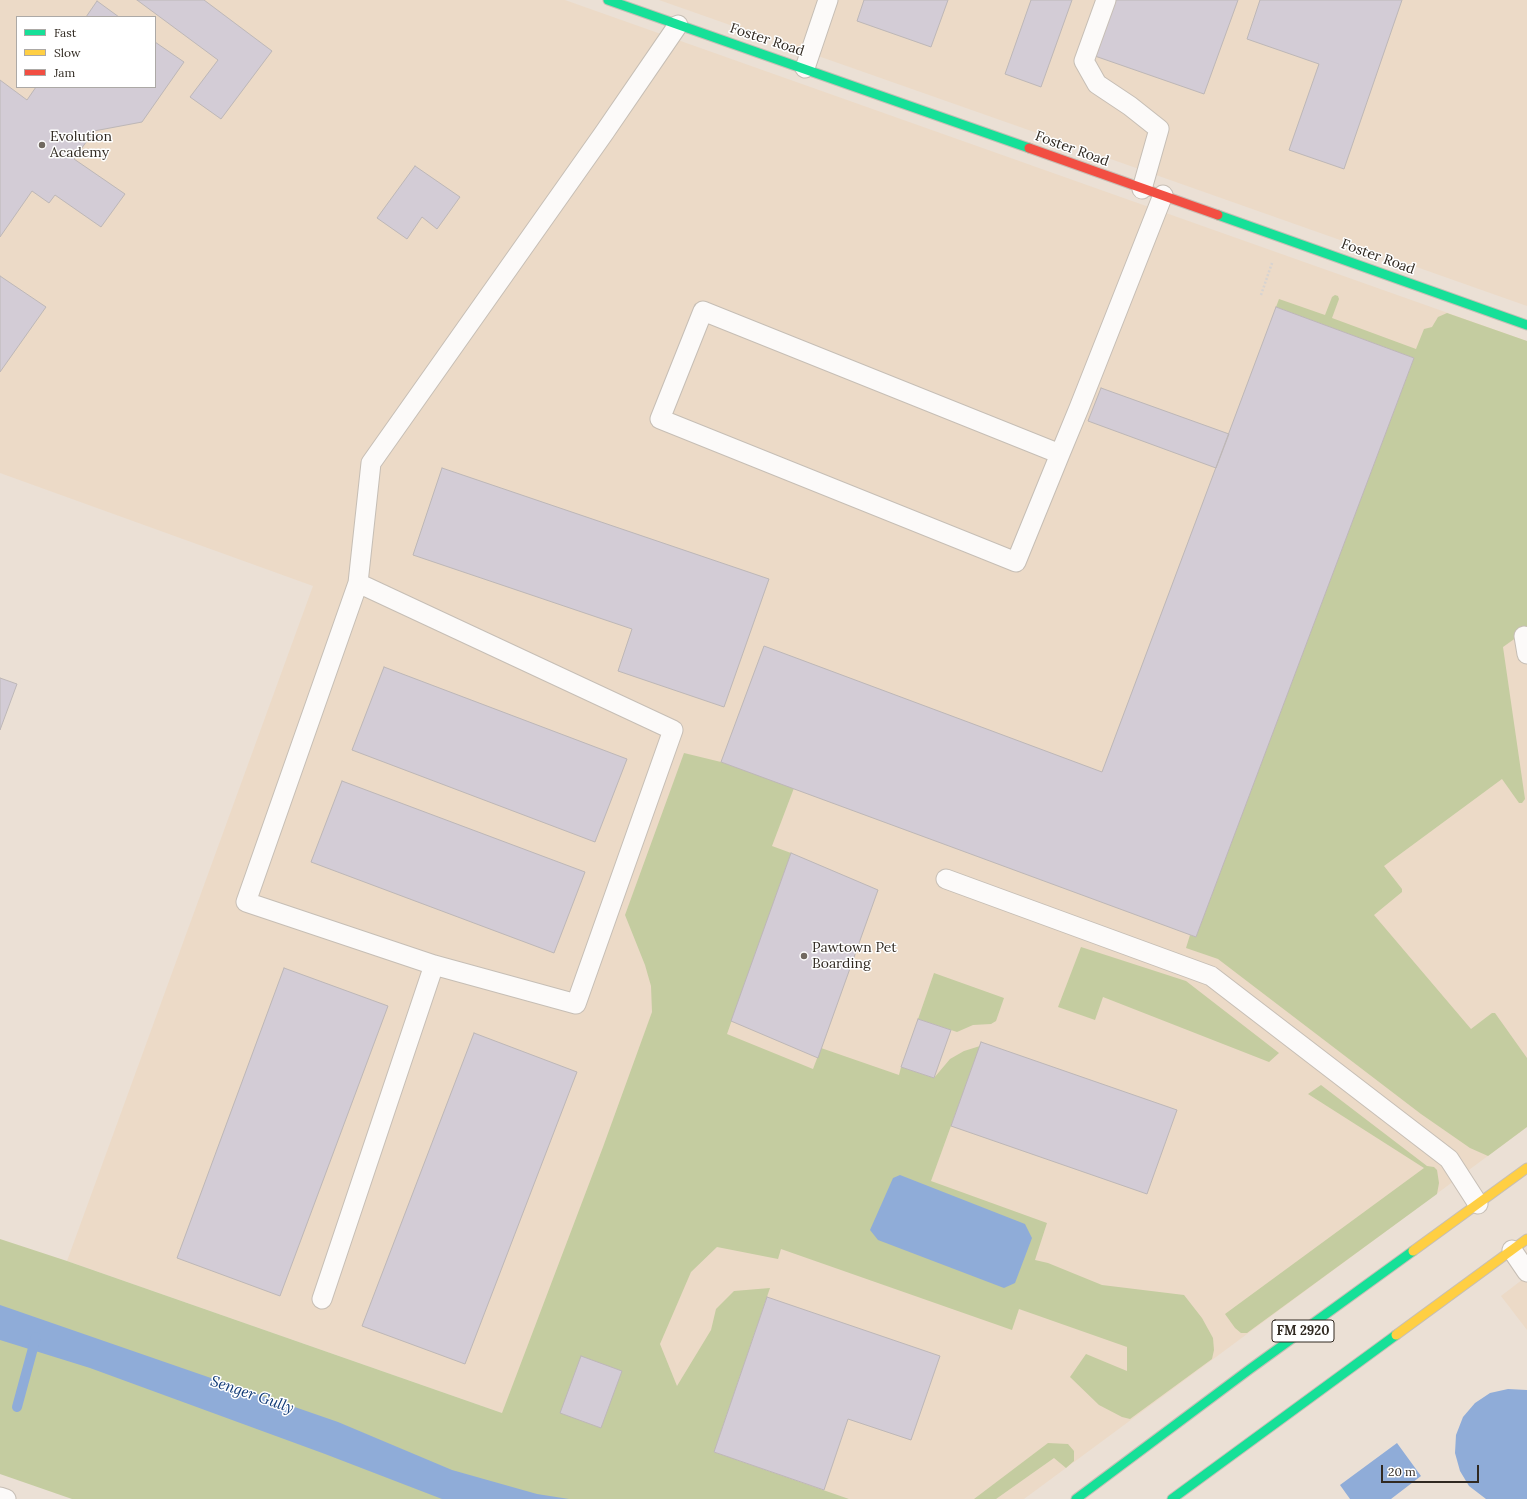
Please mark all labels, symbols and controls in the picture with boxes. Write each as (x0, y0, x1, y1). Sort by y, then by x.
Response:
legend (16, 16, 156, 88)
street label: Foster Road (728, 20, 806, 60)
text: Fast (54, 25, 77, 40)
text: Slow (54, 45, 81, 60)
text: Jam (54, 65, 75, 80)
street label: Foster Road (1033, 128, 1111, 170)
place label: Evolution Academy (50, 129, 112, 162)
marker: Evolution Academy (37, 140, 47, 150)
street label: Foster Road (1339, 236, 1417, 278)
place label: Pawtown Pet Boarding (812, 940, 897, 972)
marker: Pawtown Pet Boarding (799, 951, 809, 961)
road number: FM 2920 (1272, 1320, 1334, 1342)
water label: Senger Gully (208, 1372, 296, 1418)
scale bar (1383, 1457, 1481, 1483)
text: 20 m (1388, 1464, 1416, 1479)

